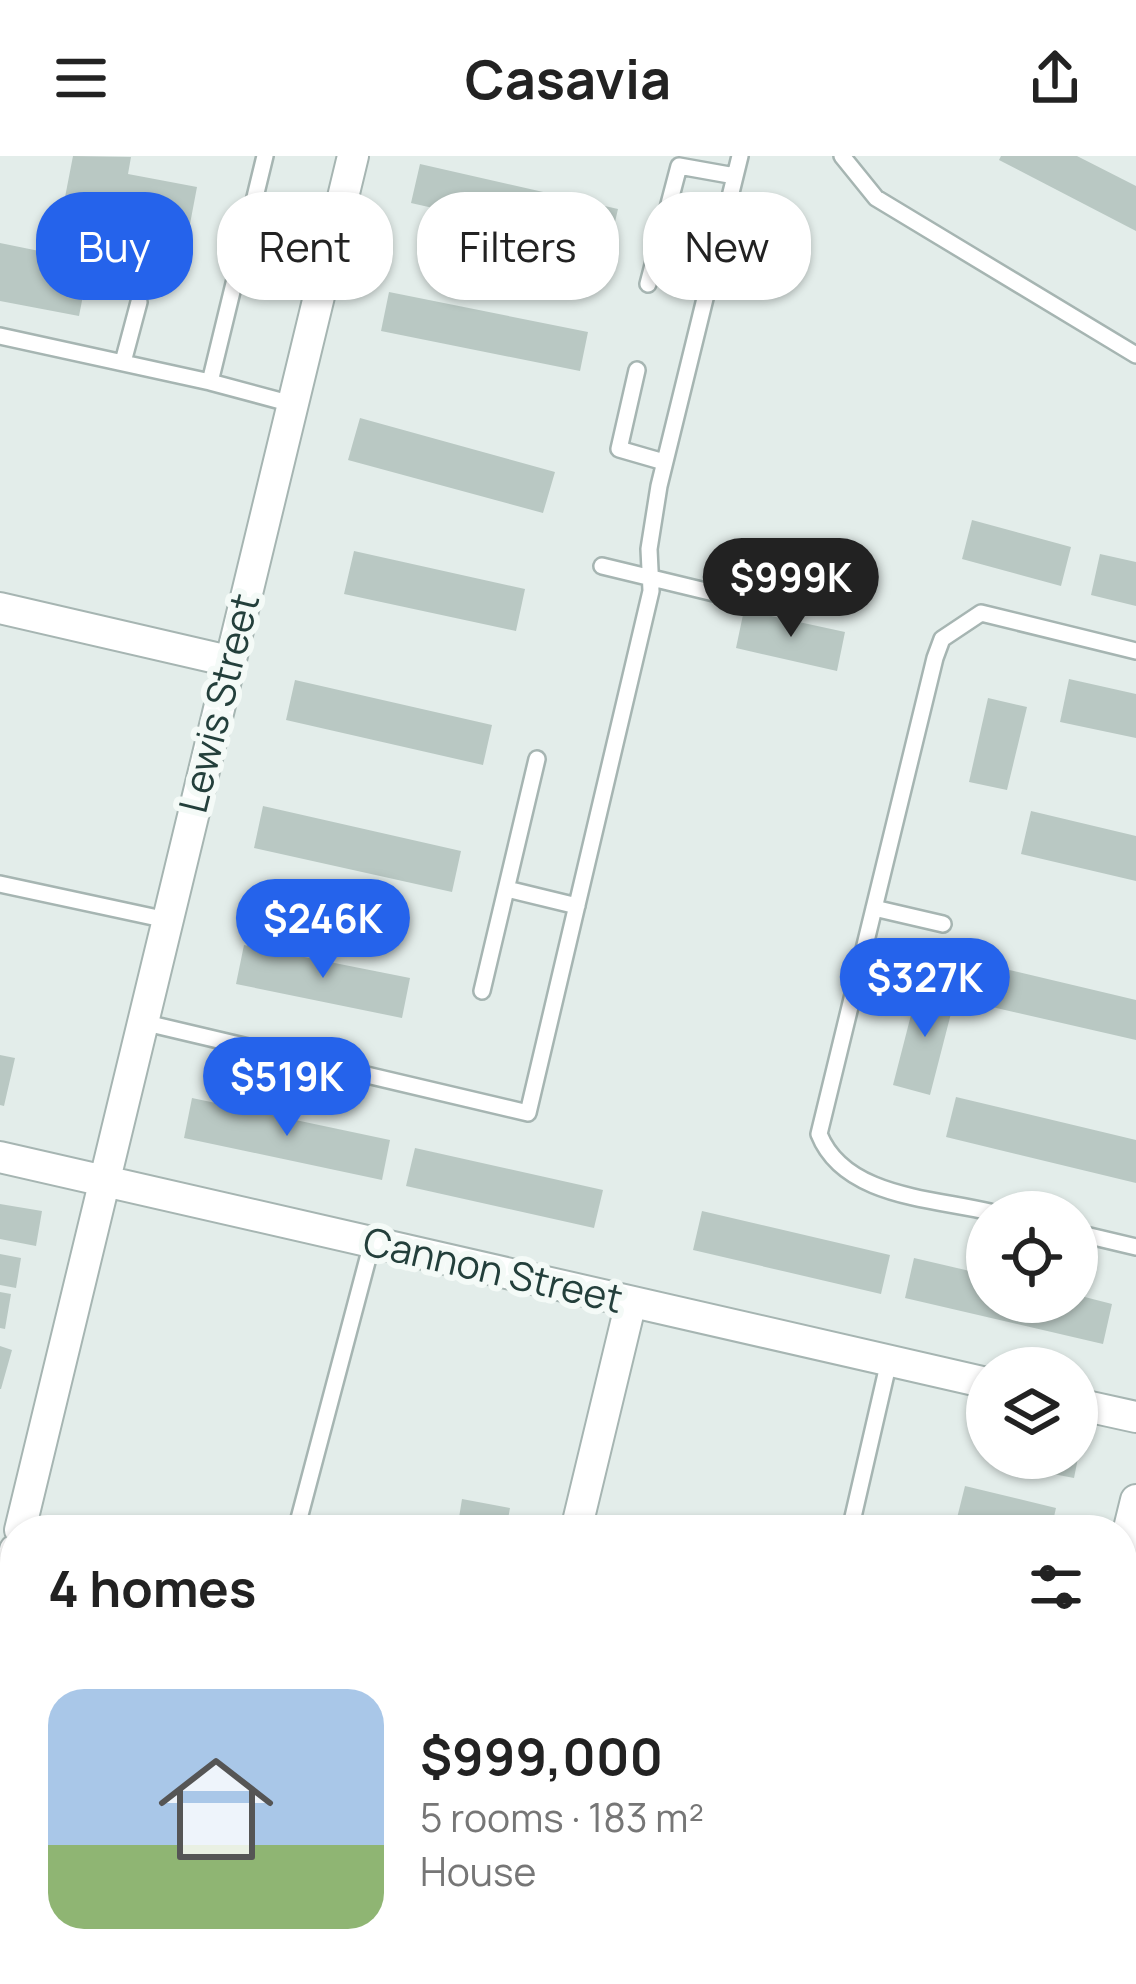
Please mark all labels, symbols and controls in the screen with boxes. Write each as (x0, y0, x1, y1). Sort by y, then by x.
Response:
text: Casavia (465, 41, 671, 115)
icon: menu (48, 45, 114, 111)
icon: share (1022, 45, 1088, 111)
chip: Buy (36, 192, 193, 300)
chip: Rent (217, 192, 393, 300)
chip: Filters (417, 192, 619, 300)
chip: New (643, 192, 811, 300)
pin: $999K (707, 538, 875, 640)
text: $999K (730, 550, 852, 604)
street label: Lewis Street (165, 588, 271, 818)
pin: $246K (239, 879, 407, 981)
text: $246K (263, 891, 383, 945)
pin: $327K (841, 938, 1009, 1040)
text: $327K (867, 950, 983, 1004)
pin: $519K (203, 1037, 371, 1139)
text: $519K (230, 1049, 344, 1103)
map controls (966, 1191, 1098, 1479)
button: locate (966, 1191, 1098, 1323)
street label: Cannon Street (358, 1213, 628, 1325)
button: layers (966, 1347, 1098, 1479)
text: 4 homes (48, 1553, 256, 1622)
icon: filters (1023, 1554, 1089, 1620)
text: $999,000 (420, 1721, 663, 1790)
icon: home (144, 1737, 288, 1881)
text: 5 rooms · 183 m² (420, 1790, 704, 1844)
text: House (420, 1844, 536, 1898)

